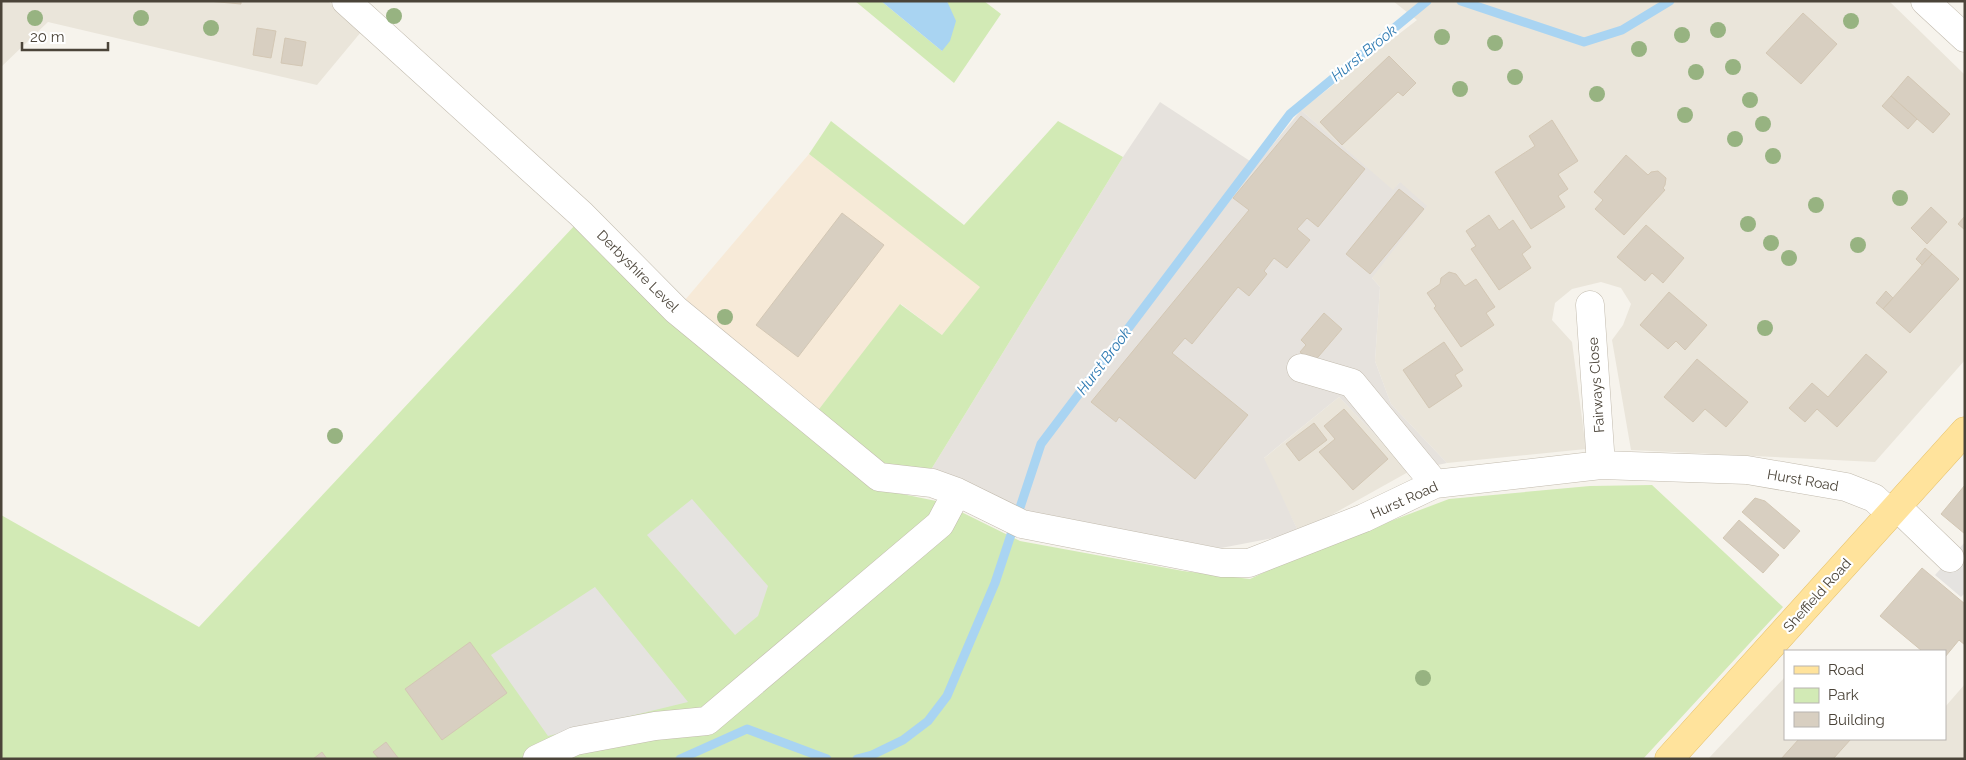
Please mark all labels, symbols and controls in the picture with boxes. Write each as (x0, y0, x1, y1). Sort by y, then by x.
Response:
scale bar (22, 20, 109, 52)
water label: Hurst Brook (1327, 21, 1401, 85)
text: 20 m (30, 28, 65, 46)
street label: Derbyshire Level (594, 227, 682, 315)
water label: Hurst Brook (1073, 324, 1135, 398)
street label: Fairways Close (1585, 337, 1607, 433)
street label: Hurst Road (1766, 466, 1840, 494)
street label: Hurst Road (1368, 478, 1440, 522)
street label: Sheffield Road (1780, 555, 1854, 635)
legend (1784, 650, 1946, 740)
text: Road (1828, 661, 1864, 679)
text: Park (1828, 686, 1859, 704)
text: Building (1828, 711, 1885, 729)

